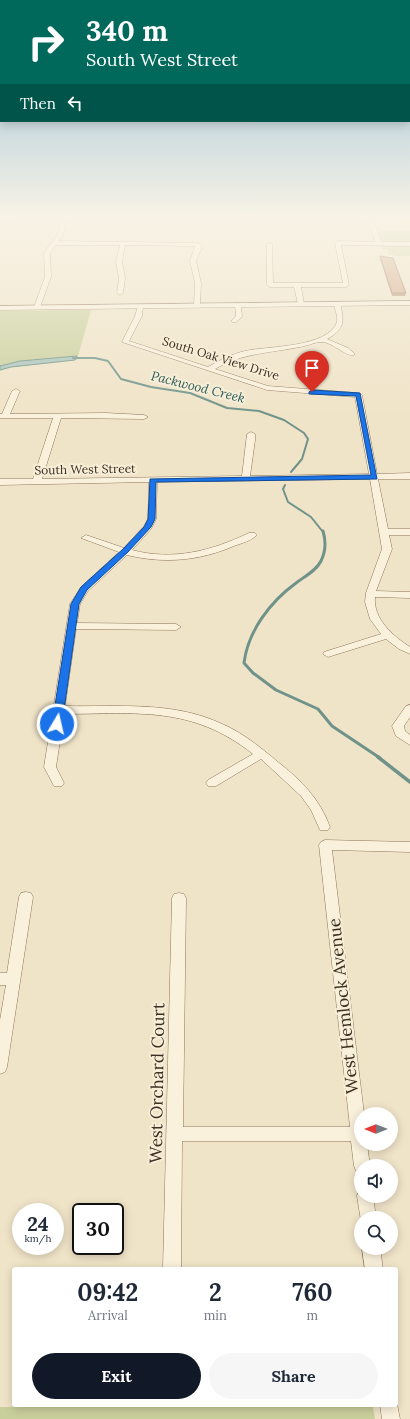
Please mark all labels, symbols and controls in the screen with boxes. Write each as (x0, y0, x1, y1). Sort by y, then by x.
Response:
text: 340 m (86, 13, 168, 49)
icon: right (20, 16, 72, 68)
text: South West Street (86, 48, 238, 71)
icon: left (64, 92, 86, 114)
text: Then (20, 94, 56, 113)
street label: South Oak View Drive (161, 333, 282, 383)
pin (295, 351, 329, 392)
icon: arrive (301, 357, 323, 379)
water label: Packwood Creek (149, 367, 247, 407)
street label: South West Street (34, 461, 136, 477)
position arrow (36, 703, 78, 745)
street label: West Hemlock Avenue (323, 917, 363, 1095)
street label: West Orchard Court (145, 1002, 169, 1164)
north arrow (354, 1107, 398, 1151)
map controls (354, 1107, 398, 1255)
button: sound (354, 1159, 398, 1203)
speed limit sign: 30 (72, 1203, 124, 1255)
text: 24 (27, 1211, 49, 1236)
button: search (354, 1211, 398, 1255)
text: km/h (24, 1232, 52, 1245)
text: 09:42 (77, 1277, 138, 1308)
text: 2 (209, 1277, 222, 1308)
text: 760 (292, 1277, 333, 1308)
text: Arrival (88, 1307, 128, 1324)
text: min (204, 1307, 227, 1324)
text: m (307, 1307, 318, 1324)
button: Exit (32, 1353, 201, 1399)
button: Share (209, 1353, 378, 1399)

